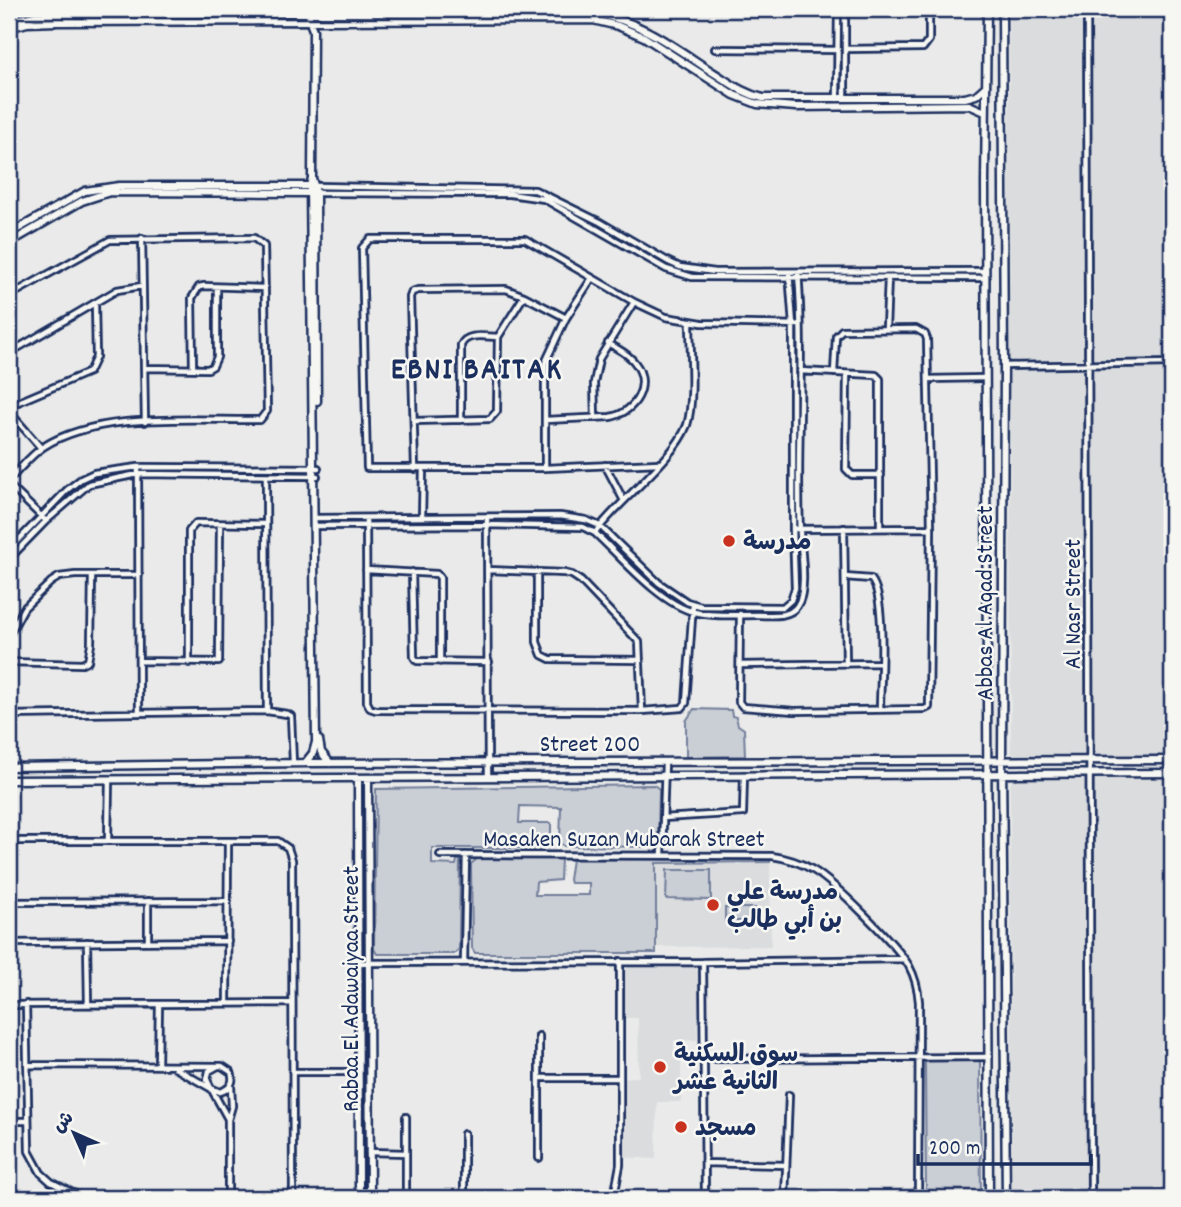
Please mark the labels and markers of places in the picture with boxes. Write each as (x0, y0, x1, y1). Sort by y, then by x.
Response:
place label: مدرسة (743, 527, 811, 561)
marker: مدرسة (721, 533, 737, 549)
place label: مدرسة علي بن أبي طالب (727, 877, 842, 940)
marker: مدرسة علي بن أبي طالب (705, 897, 721, 913)
place label: سوق السكنية الثانية عشر (672, 1039, 798, 1101)
marker: سوق السكنية الثانية عشر (652, 1059, 668, 1075)
place label: مسجد (695, 1113, 757, 1147)
marker: مسجد (673, 1119, 689, 1135)

